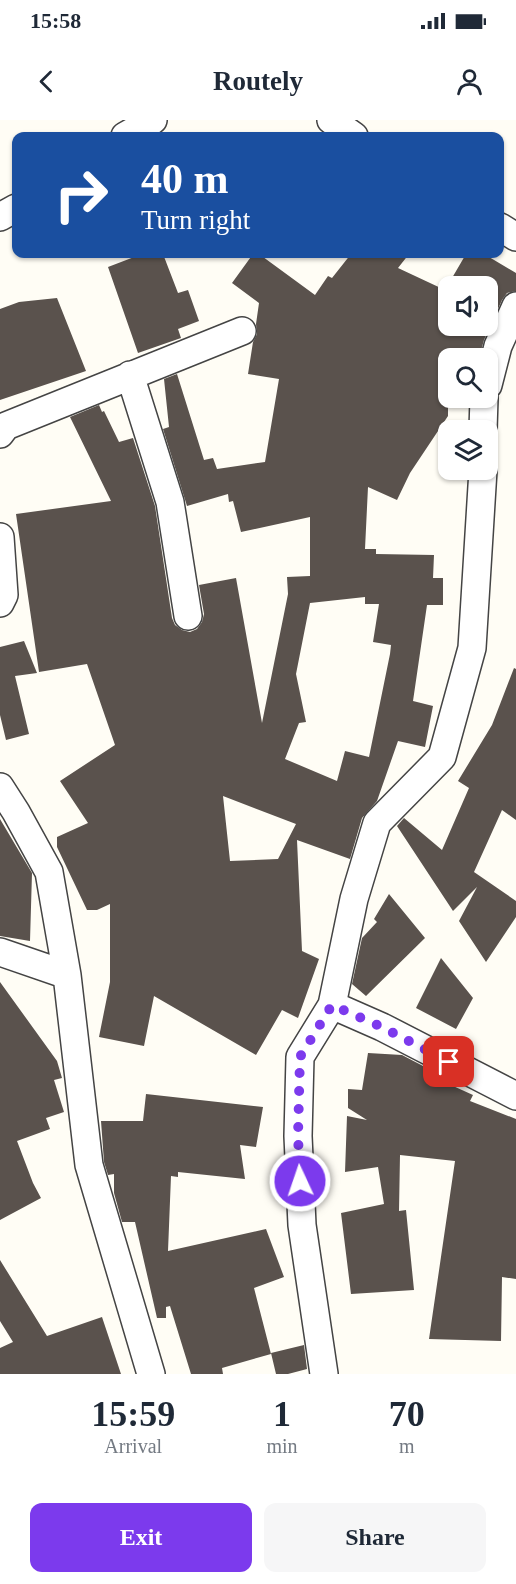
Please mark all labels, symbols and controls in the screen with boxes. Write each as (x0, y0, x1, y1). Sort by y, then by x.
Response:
text: 15:58 (30, 8, 81, 33)
icon: back (30, 65, 63, 98)
icon: person (453, 65, 486, 98)
text: Routely (213, 66, 303, 96)
icon: right (42, 156, 120, 234)
text: 40 m (141, 156, 229, 202)
text: Turn right (141, 205, 250, 235)
map controls (438, 276, 498, 480)
button: sound (438, 276, 498, 336)
button: search (438, 348, 498, 408)
button: layers (438, 420, 498, 480)
pin (423, 1036, 474, 1087)
icon: arrive (432, 1045, 465, 1078)
position arrow (268, 1149, 332, 1213)
text: 15:59 (91, 1394, 175, 1434)
text: 1 (273, 1394, 291, 1434)
text: 70 (389, 1394, 425, 1434)
text: Arrival (104, 1435, 162, 1457)
text: min (266, 1435, 298, 1457)
text: m (399, 1435, 415, 1457)
button: Exit (30, 1503, 252, 1572)
button: Share (264, 1503, 486, 1572)

